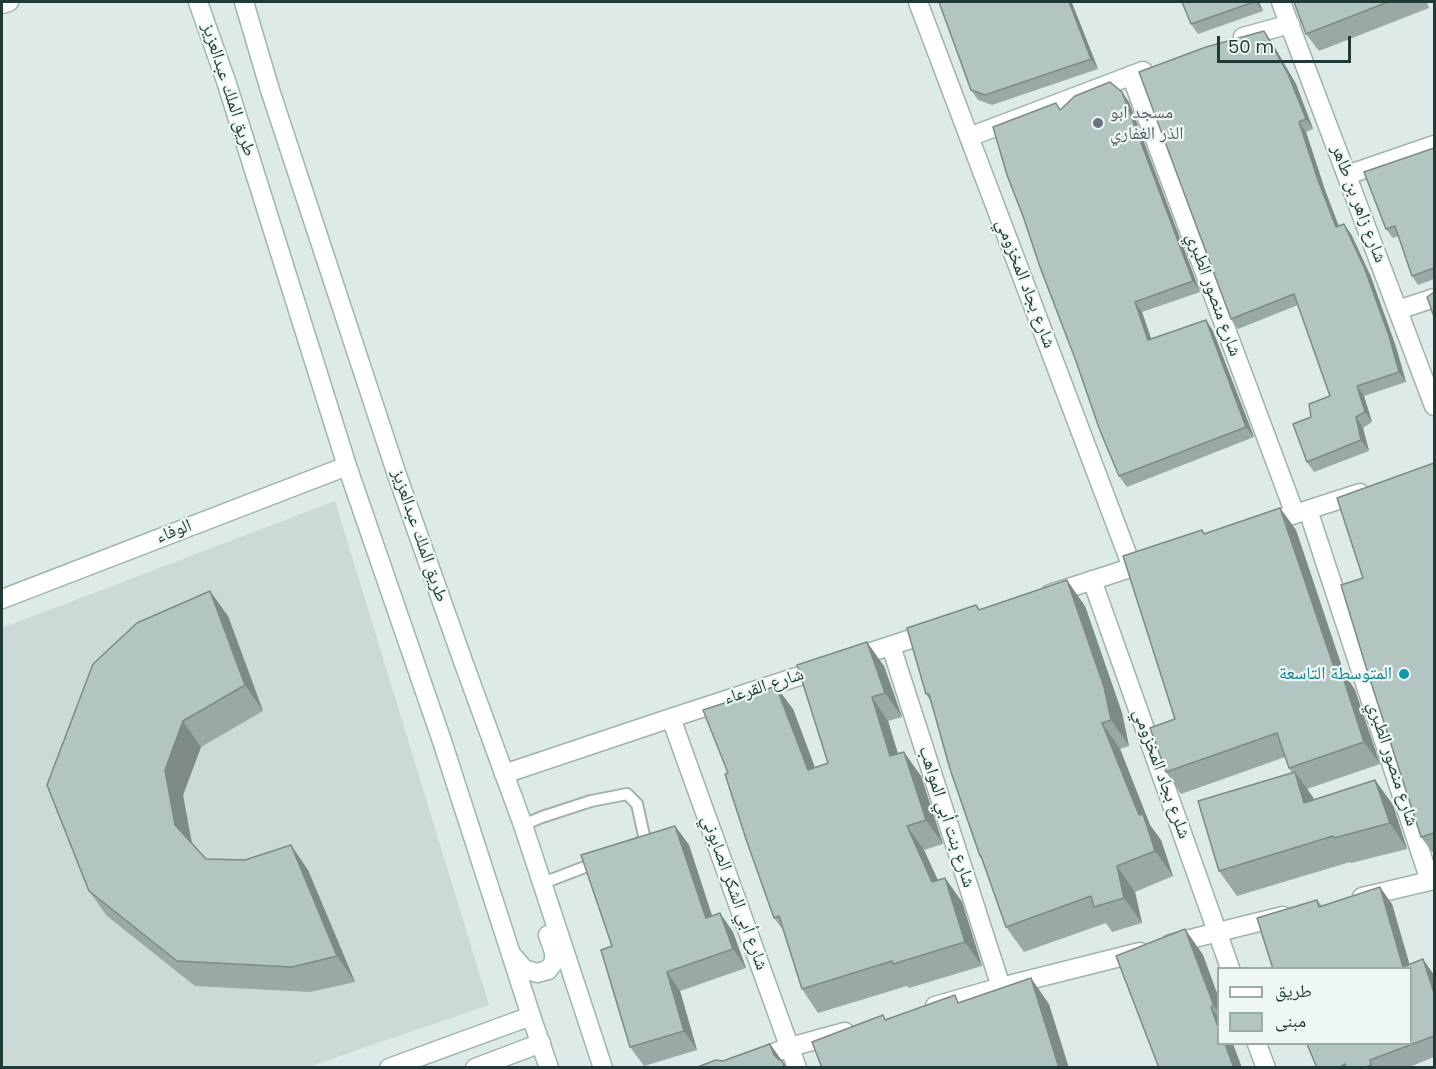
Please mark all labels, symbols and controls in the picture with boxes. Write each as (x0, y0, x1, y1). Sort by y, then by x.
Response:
street label: طريق الملك عبدالعزيز (196, 21, 260, 159)
scale bar (1220, 24, 1354, 62)
text: 50 m (1228, 34, 1274, 59)
place label: مسجد ابو الذر الغفاري (1110, 102, 1184, 144)
marker: مسجد ابو الذر الغفاري (1091, 116, 1105, 130)
street label: شارع زاهر بن طاهر (1326, 142, 1390, 266)
street label: شارع بجاد المخزومي (990, 216, 1060, 352)
street label: شارع منصور الطبري (1181, 230, 1245, 360)
street label: طريق الملك عبدالعزيز (386, 467, 452, 605)
street label: الوفاء (153, 515, 195, 549)
place label: المتوسطة التاسعة (1279, 663, 1392, 685)
street label: شارع القرعاء (721, 664, 807, 710)
marker: المتوسطة التاسعة (1397, 667, 1411, 681)
street label: شارع منصور الطبري (1362, 699, 1422, 829)
street label: شلرع بجاد المخزومي (1127, 706, 1195, 842)
street label: شارع بنت أبي المواهب (913, 744, 979, 890)
street label: شارع أبي الشكر الصابوني (696, 813, 772, 973)
legend (1217, 967, 1412, 1045)
text: طريق (1275, 978, 1312, 1003)
text: مبنى (1275, 1008, 1306, 1033)

